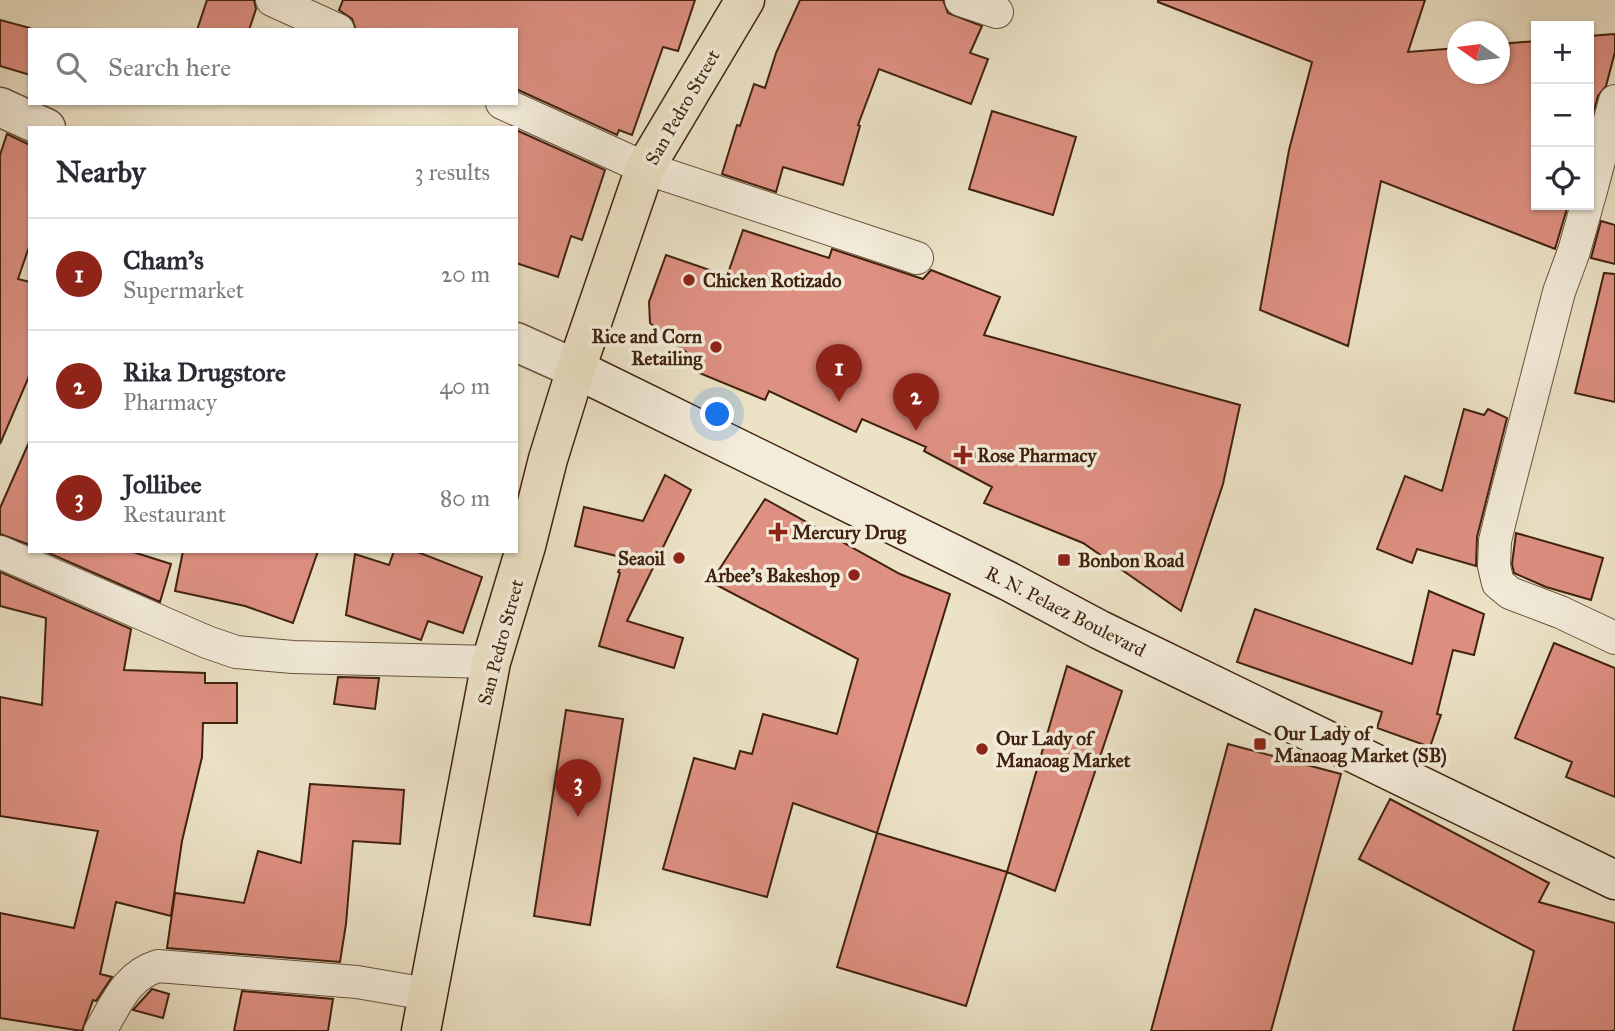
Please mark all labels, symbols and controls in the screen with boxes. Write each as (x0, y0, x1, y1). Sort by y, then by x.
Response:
north arrow (1447, 21, 1510, 84)
map controls (1531, 21, 1594, 210)
button: + (1531, 21, 1594, 84)
search box (28, 28, 518, 105)
street label: San Pedro Street (640, 45, 725, 169)
icon: search (52, 48, 90, 86)
text: Search here (108, 51, 231, 83)
button: − (1531, 84, 1594, 147)
button: locate (1531, 147, 1594, 210)
text: Nearby (56, 154, 146, 190)
text: 3 results (414, 158, 490, 186)
text: Cham's (123, 244, 204, 276)
text: 1 (74, 260, 84, 288)
text: 20 m (441, 260, 490, 288)
place label: Chicken Rotizado (703, 269, 842, 292)
marker: Chicken Rotizado (681, 272, 697, 288)
text: Supermarket (123, 276, 244, 304)
place label: Rice and Corn Retailing (592, 325, 703, 371)
marker: Rice and Corn Retailing (708, 339, 724, 355)
pin: 1 (816, 344, 862, 402)
text: Rika Drugstore (123, 356, 286, 388)
text: 2 (73, 372, 85, 400)
text: 40 m (440, 372, 490, 400)
pin: 2 (893, 373, 939, 431)
text: Pharmacy (123, 388, 217, 416)
your location (700, 397, 734, 431)
place label: Rose Pharmacy (977, 444, 1097, 468)
marker: Rose Pharmacy (955, 447, 971, 463)
text: Jollibee (123, 468, 202, 500)
text: 3 (74, 484, 84, 512)
text: 80 m (440, 484, 490, 512)
text: Restaurant (123, 500, 226, 528)
place label: Mercury Drug (792, 521, 907, 545)
marker: Mercury Drug (770, 524, 786, 540)
place label: Seaoil (618, 547, 666, 570)
place label: Bonbon Road (1078, 549, 1185, 572)
marker: Seaoil (671, 550, 687, 566)
marker: Bonbon Road (1056, 552, 1072, 568)
street label: R. N. Pelaez Boulevard (982, 561, 1150, 662)
place label: Arbee's Bakeshop (704, 564, 840, 588)
marker: Arbee's Bakeshop (846, 567, 862, 583)
street label: San Pedro Street (473, 576, 528, 708)
place label: Our Lady of Manaoag Market (SB) (1274, 722, 1447, 768)
place label: Our Lady of Manaoag Market (996, 727, 1131, 773)
marker: Our Lady of Manaoag Market (SB) (1252, 736, 1268, 752)
marker: Our Lady of Manaoag Market (974, 741, 990, 757)
pin: 3 (555, 759, 601, 817)

